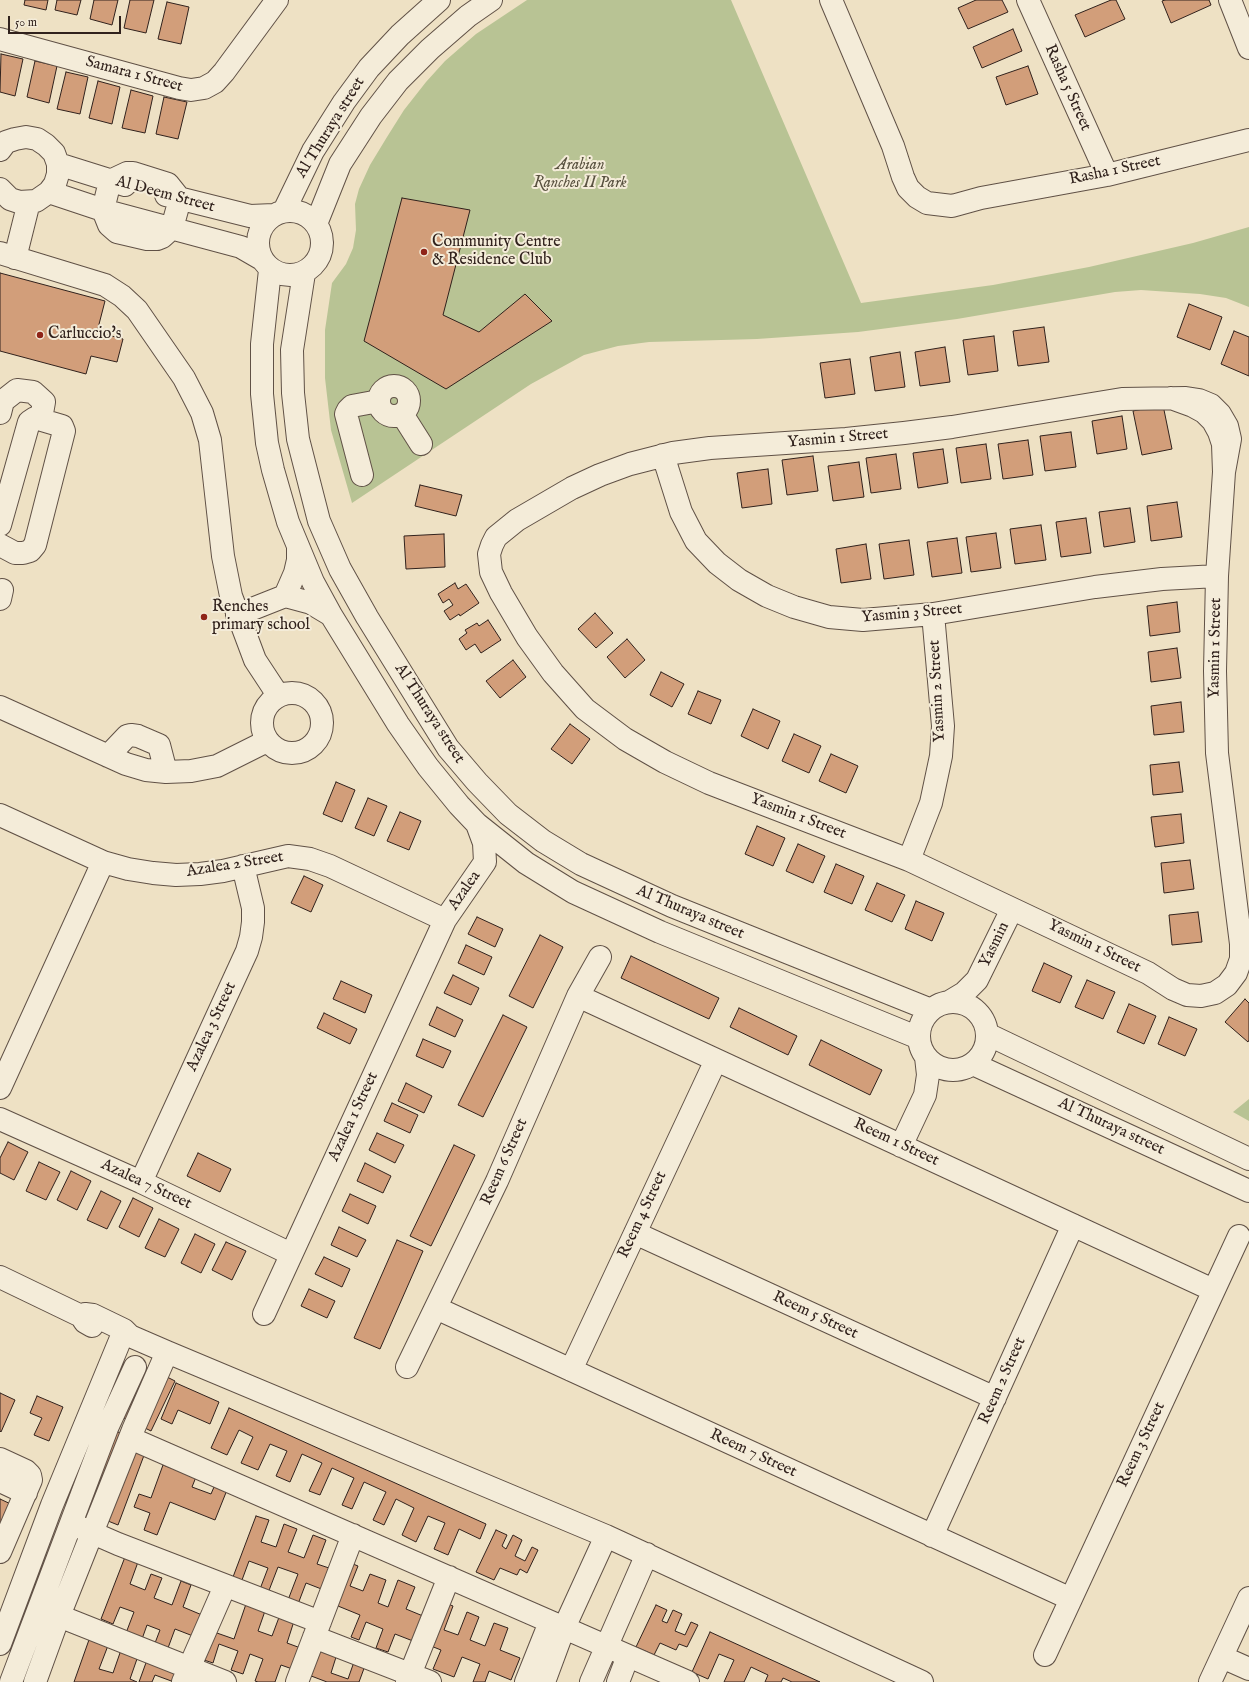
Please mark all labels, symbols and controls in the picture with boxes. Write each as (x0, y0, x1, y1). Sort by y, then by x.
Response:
scale bar (10, 8, 123, 34)
text: 50 m (15, 15, 37, 30)
street label: Rasha 5 Street (1039, 42, 1095, 134)
street label: Samara 1 Street (83, 53, 185, 97)
street label: Al Thuraya street (292, 74, 370, 182)
street label: Rasha 1 Street (1068, 152, 1162, 190)
park label: Arabian Ranches II Park (533, 156, 627, 194)
street label: Al Deem Street (113, 173, 217, 217)
place label: Community Centre & Residence Club (432, 233, 561, 271)
marker: Community Centre & Residence Club (419, 247, 429, 257)
place label: Carluccio's (48, 325, 121, 345)
marker: Carluccio's (35, 330, 45, 340)
street label: Yasmin 1 Street (787, 425, 889, 453)
street label: Yasmin 1 Street (1206, 597, 1226, 699)
place label: Renches primary school (212, 598, 310, 636)
street label: Yasmin 3 Street (861, 600, 963, 628)
marker: Renches primary school (199, 612, 209, 622)
street label: Yasmin 2 Street (926, 639, 950, 743)
street label: Al Thuraya street (390, 661, 468, 767)
street label: Yasmin 1 Street (747, 790, 849, 844)
street label: Azalea 2 Street (185, 848, 285, 882)
street label: Azalea (445, 868, 485, 914)
street label: Al Thuraya street (633, 882, 747, 944)
street label: Yasmin 1 Street (1044, 916, 1144, 978)
street label: Yasmin (976, 919, 1014, 971)
street label: Azalea 3 Street (183, 979, 241, 1075)
street label: Azalea 1 Street (325, 1069, 383, 1165)
street label: Al Thuraya street (1055, 1094, 1167, 1160)
street label: Reem 1 Street (850, 1115, 942, 1171)
street label: Reem 6 Street (477, 1116, 533, 1208)
street label: Azalea 7 Street (98, 1156, 194, 1214)
street label: Reem 4 Street (614, 1168, 672, 1262)
street label: Reem 5 Street (769, 1288, 861, 1344)
street label: Reem 2 Street (975, 1334, 1031, 1428)
street label: Reem 3 Street (1114, 1399, 1170, 1491)
street label: Reem 7 Street (707, 1426, 799, 1482)

